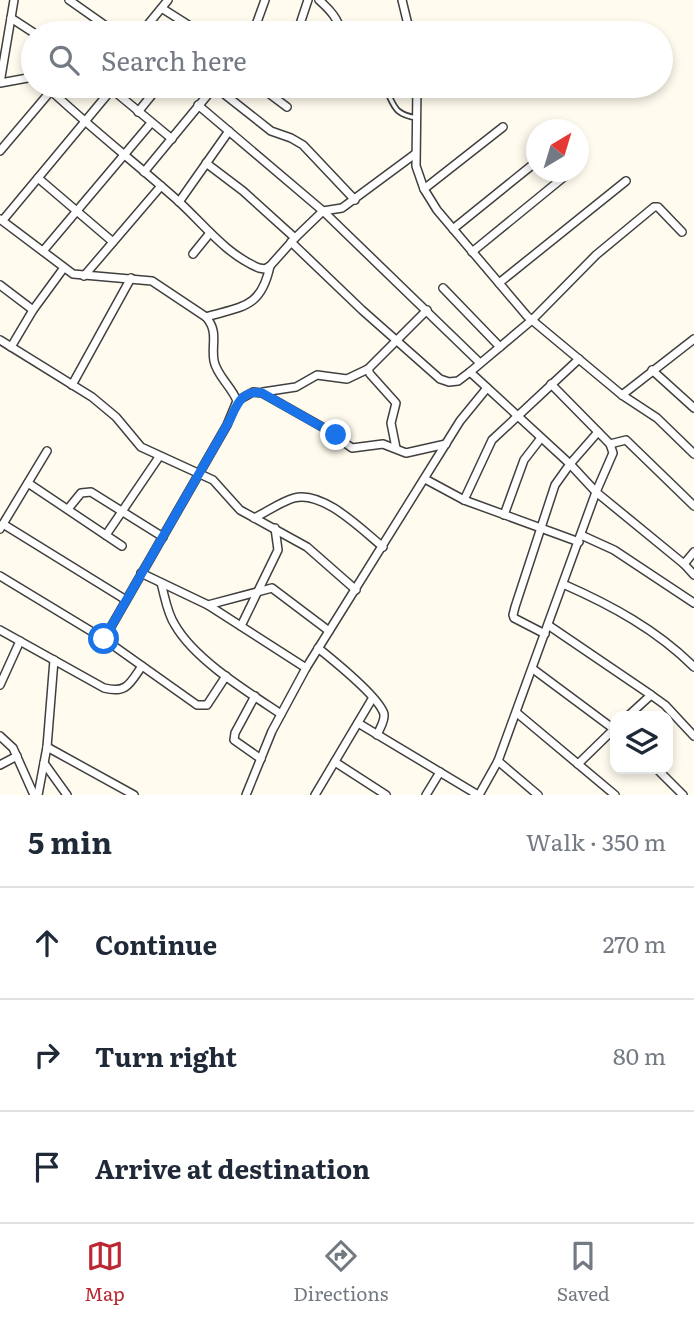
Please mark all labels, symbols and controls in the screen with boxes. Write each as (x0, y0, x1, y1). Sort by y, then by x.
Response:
search box (21, 21, 673, 98)
text: Search here (101, 40, 247, 79)
icon: search (45, 41, 83, 79)
north arrow (526, 119, 589, 182)
route end (320, 419, 351, 450)
route start (88, 623, 119, 654)
map controls (610, 711, 673, 774)
button: layers (610, 711, 673, 774)
text: 5 min (28, 819, 112, 863)
text: Walk · 350 m (526, 824, 666, 858)
icon: ahead (28, 924, 66, 962)
text: Continue (95, 924, 217, 963)
text: 270 m (603, 926, 666, 960)
icon: right (28, 1036, 66, 1074)
text: Turn right (95, 1036, 237, 1075)
text: 80 m (613, 1038, 666, 1072)
icon: arrive (28, 1148, 66, 1186)
text: Arrive at destination (95, 1148, 370, 1187)
tab: Map (84, 1237, 125, 1307)
tab: Directions (293, 1237, 388, 1307)
tab: Saved (557, 1237, 610, 1307)

